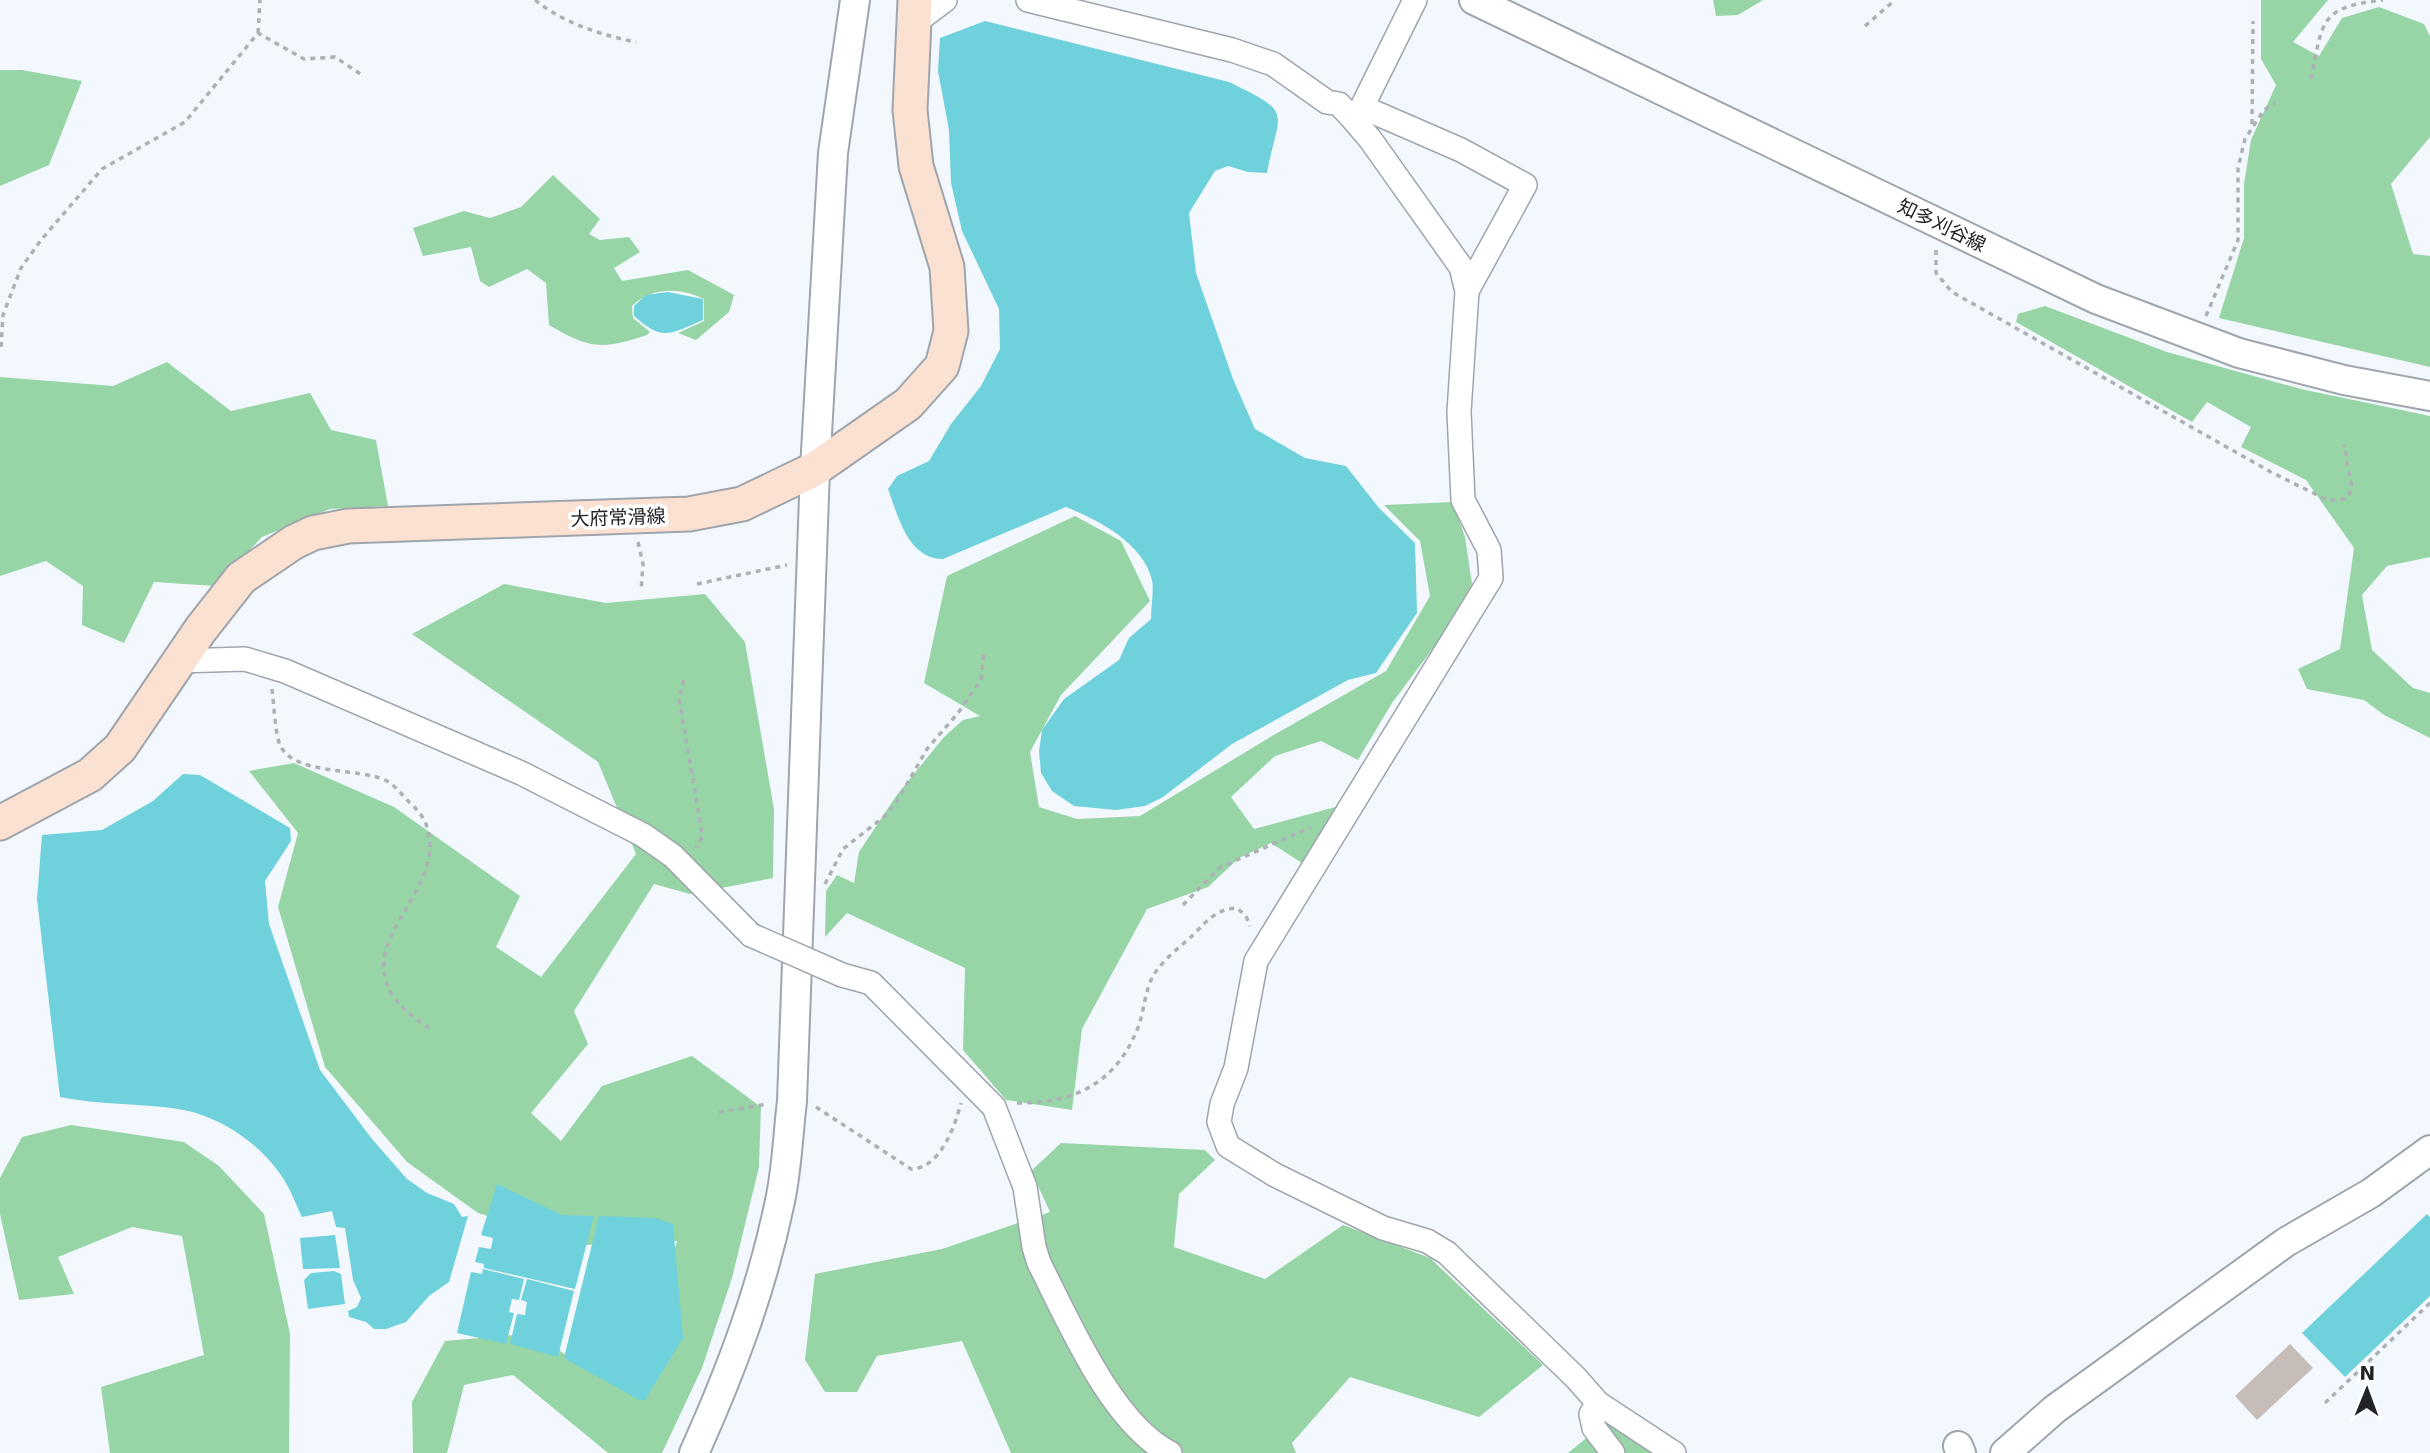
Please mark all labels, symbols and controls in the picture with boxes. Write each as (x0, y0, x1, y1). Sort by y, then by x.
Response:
street label: 知多刈谷線 (1894, 194, 1990, 256)
street label: 大府常滑線 (570, 504, 666, 530)
north arrow (2332, 1355, 2402, 1425)
text: N (2359, 1362, 2375, 1384)

